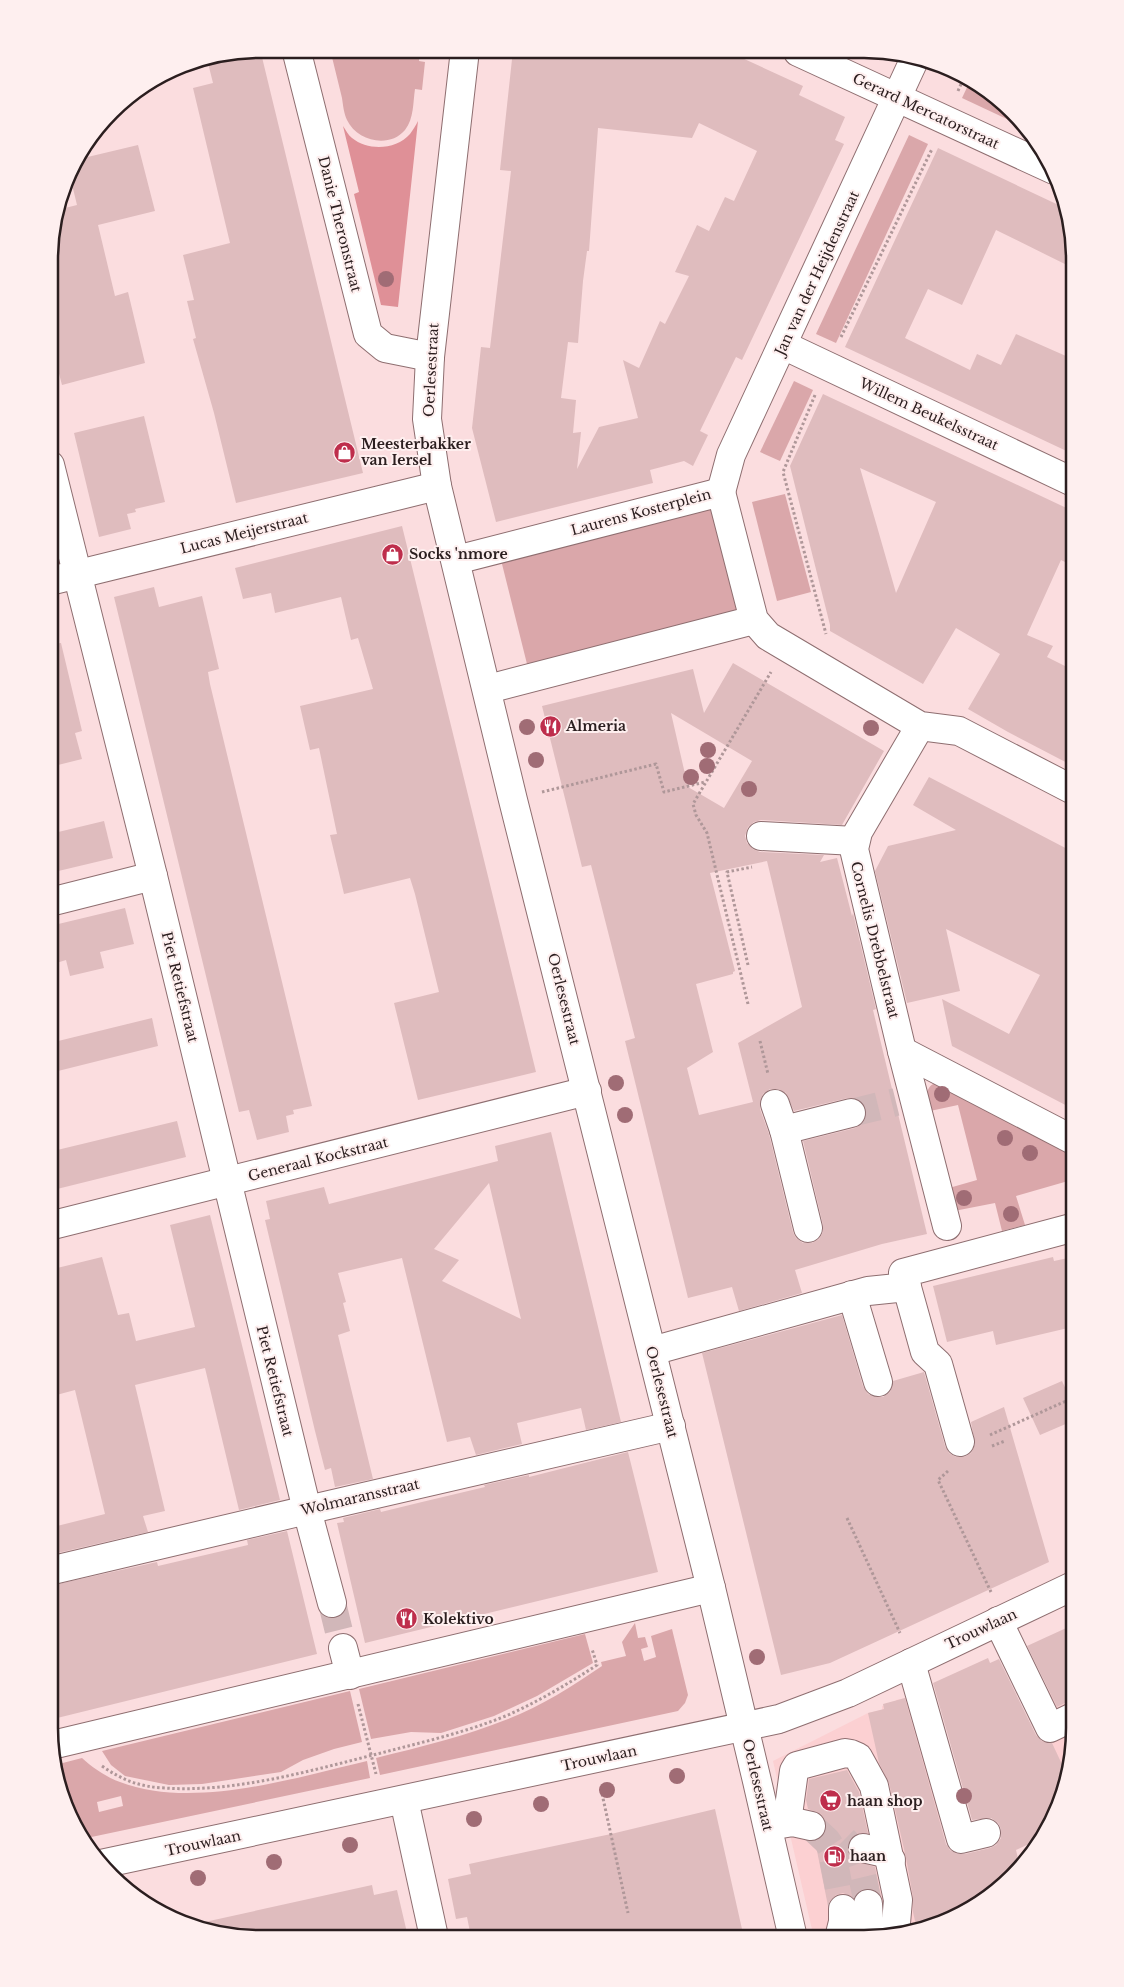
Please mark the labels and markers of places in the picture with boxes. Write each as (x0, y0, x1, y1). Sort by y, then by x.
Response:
place label: Meesterbakker van Iersel (361, 435, 471, 469)
shop icon: Meesterbakker van Iersel (333, 440, 357, 464)
shop icon: Socks 'nmore (381, 542, 405, 566)
place label: Socks 'nmore (409, 545, 508, 563)
restaurant icon: Almeria (538, 714, 562, 738)
place label: Almeria (565, 717, 626, 735)
restaurant icon: Kolektivo (395, 1607, 419, 1631)
place label: Kolektivo (423, 1610, 494, 1628)
supermarket icon: haan shop (819, 1789, 843, 1813)
place label: haan shop (847, 1792, 923, 1810)
fuel station icon: haan (822, 1844, 846, 1868)
place label: haan (850, 1847, 886, 1865)

